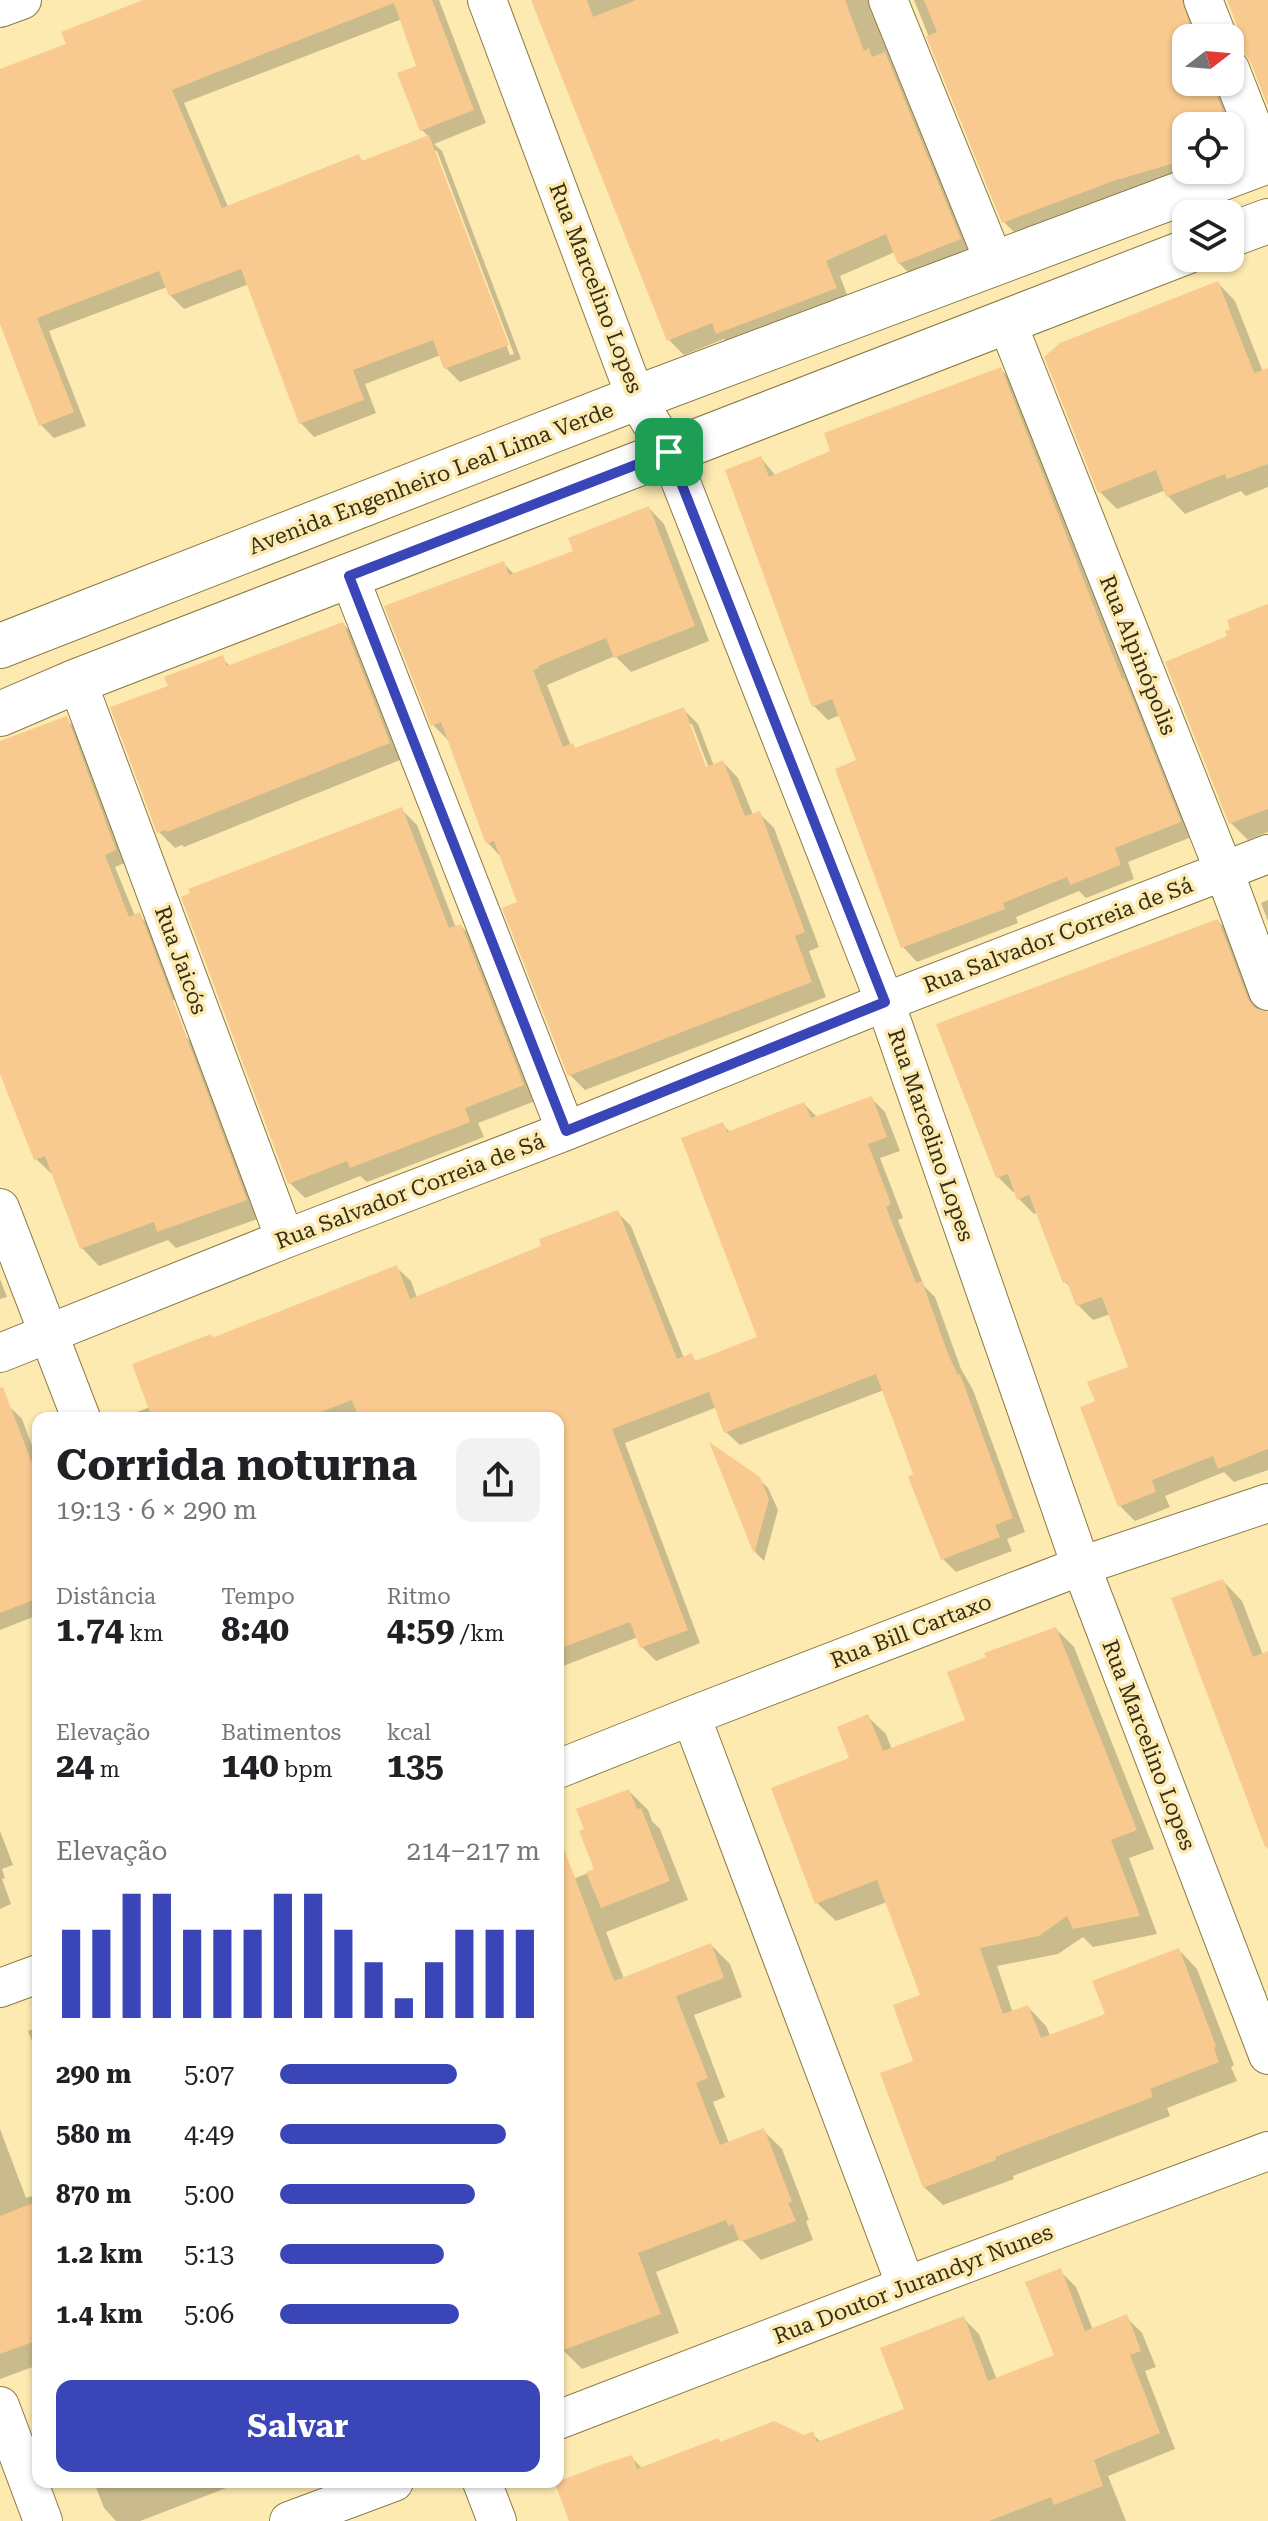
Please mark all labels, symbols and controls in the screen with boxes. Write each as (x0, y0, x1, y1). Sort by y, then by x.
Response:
north arrow (1172, 24, 1244, 96)
map controls (1172, 24, 1244, 272)
button: locate (1172, 112, 1244, 184)
street label: Rua Marcelino Lopes (544, 179, 648, 397)
button: layers (1172, 200, 1244, 272)
street label: Avenida Engenheiro Leal Lima Verde (245, 397, 617, 559)
pin (635, 418, 703, 486)
icon: arrive (647, 430, 691, 474)
street label: Rua Alpinópolis (1095, 572, 1181, 738)
street label: Rua Salvador Correia de Sá (920, 872, 1196, 998)
street label: Rua Jaicós (150, 903, 212, 1017)
street label: Rua Marcelino Lopes (883, 1026, 979, 1244)
street label: Rua Salvador Correia de Sá (272, 1128, 548, 1254)
button: share (456, 1438, 540, 1522)
text: Corrida noturna (56, 1439, 417, 1491)
text: 19:13 · 6 × 290 m (56, 1495, 257, 1525)
text: Distância (56, 1584, 156, 1609)
text: Tempo (221, 1584, 295, 1609)
text: Ritmo (387, 1584, 451, 1609)
street label: Rua Bill Cartaxo (827, 1589, 995, 1673)
text: 1.74 (56, 1609, 124, 1649)
text: 8:40 (221, 1609, 289, 1649)
text: 4:59 (387, 1609, 454, 1649)
text: km (124, 1621, 163, 1646)
text: /km (454, 1621, 504, 1646)
street label: Rua Marcelino Lopes (1097, 1636, 1201, 1854)
text: Elevação (56, 1720, 150, 1745)
text: Batimentos (221, 1720, 341, 1745)
text: kcal (387, 1720, 431, 1745)
text: 24 (56, 1745, 94, 1785)
text: 140 (221, 1745, 278, 1785)
text: 135 (387, 1745, 444, 1785)
text: m (94, 1757, 120, 1782)
text: bpm (278, 1757, 333, 1782)
text: Elevação (56, 1836, 167, 1866)
text: 214–217 m (407, 1836, 540, 1866)
text: 290 m (56, 2059, 131, 2089)
text: 5:07 (184, 2059, 234, 2089)
text: 580 m (56, 2119, 131, 2149)
text: 4:49 (184, 2119, 234, 2149)
text: 870 m (56, 2179, 131, 2209)
text: 5:00 (184, 2179, 234, 2209)
street label: Rua Doutor Jurandyr Nunes (770, 2219, 1056, 2349)
text: 1.2 km (56, 2239, 143, 2269)
text: 5:13 (184, 2239, 234, 2269)
text: 1.4 km (56, 2299, 143, 2329)
text: 5:06 (184, 2299, 234, 2329)
button: Salvar (56, 2380, 540, 2472)

